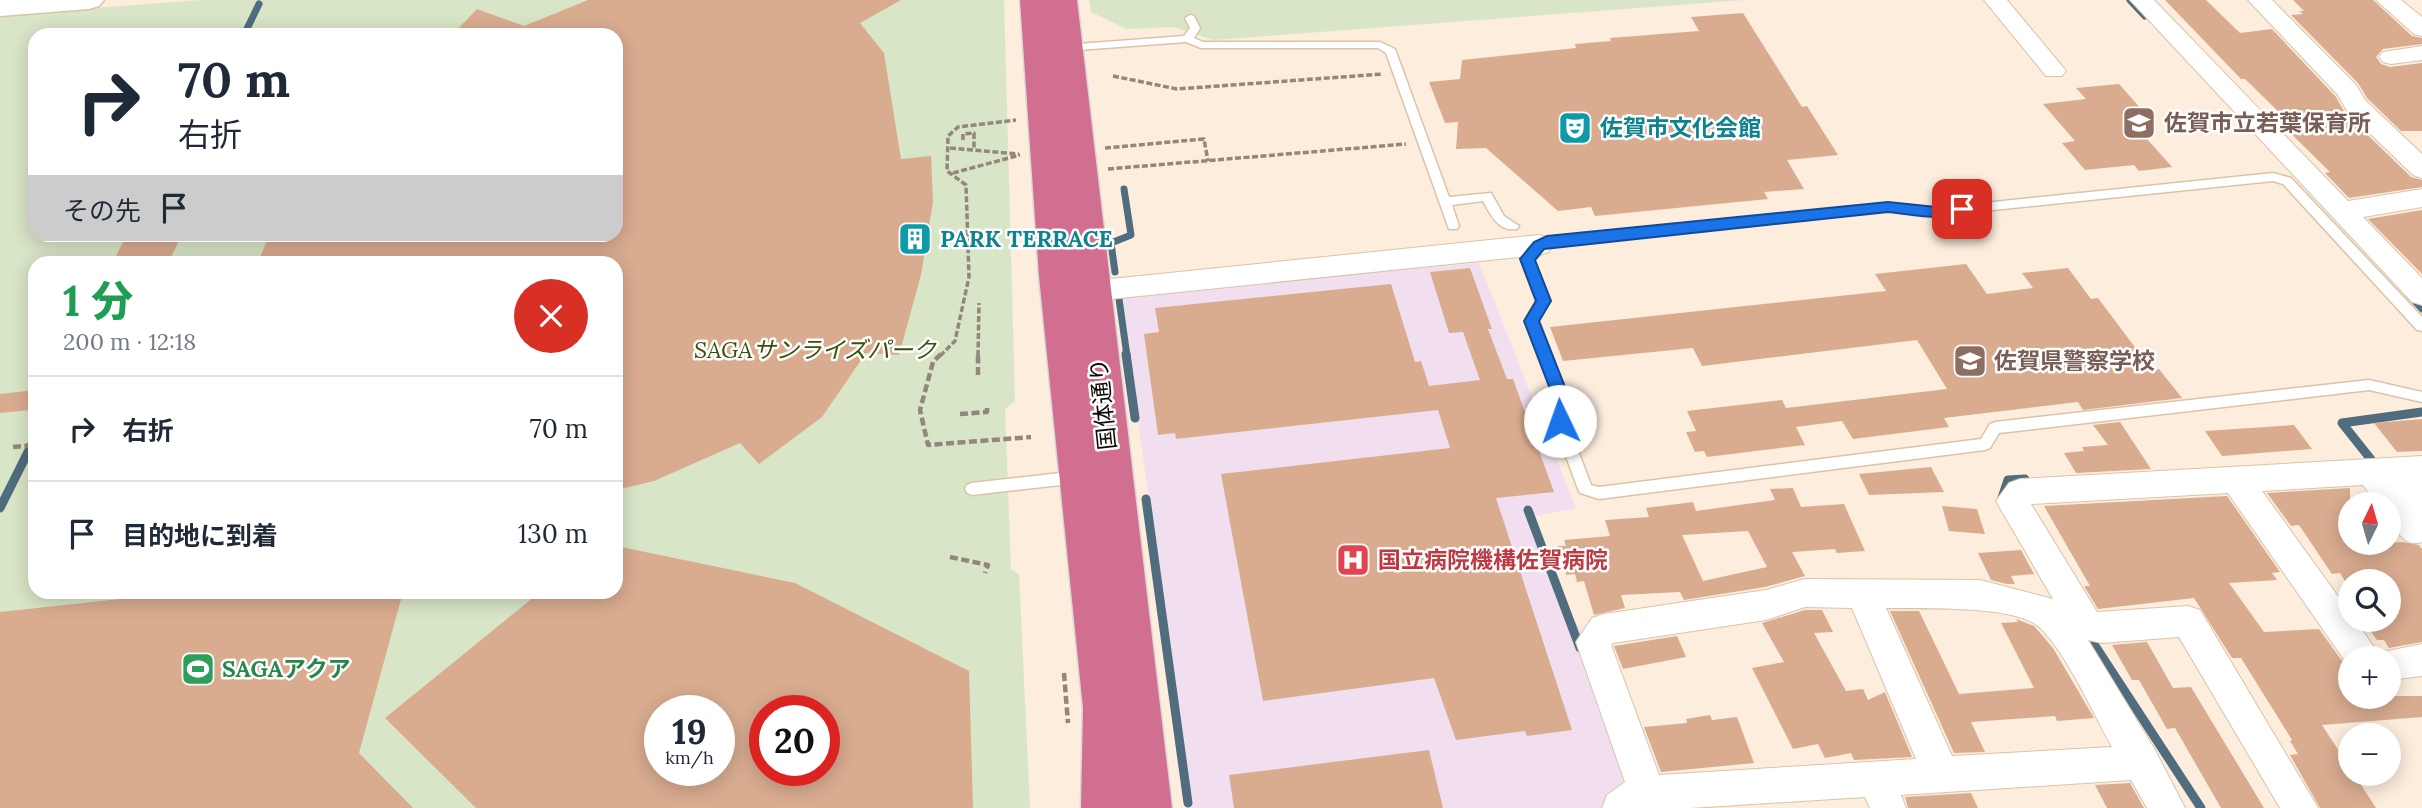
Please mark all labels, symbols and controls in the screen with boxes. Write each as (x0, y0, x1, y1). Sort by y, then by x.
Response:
text: 70 m (178, 48, 290, 110)
icon: right (63, 56, 154, 147)
school or university icon: 佐賀市立若葉保育所 (2120, 104, 2158, 142)
place label: 佐賀市立若葉保育所 (2164, 108, 2371, 137)
theatre icon: 佐賀市文化会館 (1556, 109, 1594, 147)
place label: 佐賀市文化会館 (1600, 113, 1761, 142)
text: 右折 (178, 114, 242, 155)
pin (1932, 179, 1992, 239)
icon: arrive (155, 189, 193, 227)
icon: arrive (1943, 190, 1981, 228)
text: その先 (63, 194, 141, 227)
building icon: PARK TERRACE (896, 220, 934, 258)
place label: PARK TERRACE (940, 224, 1113, 253)
text: 1 分 (63, 274, 133, 328)
button: close (514, 279, 588, 353)
text: 200 m · 12:18 (63, 327, 196, 356)
park label: SAGAサンライズパーク (694, 335, 937, 364)
school or university icon: 佐賀県警察学校 (1951, 342, 1989, 380)
place label: 佐賀県警察学校 (1994, 346, 2155, 375)
street label: 国体通り (1083, 357, 1122, 451)
position arrow (1523, 384, 1597, 458)
icon: right (63, 410, 101, 448)
text: 70 m (530, 412, 588, 445)
text: 右折 (122, 414, 174, 447)
north arrow (2338, 492, 2401, 555)
map controls (2338, 492, 2401, 786)
icon: arrive (63, 515, 101, 553)
text: 130 m (518, 517, 588, 550)
text: 目的地に到着 (122, 519, 278, 552)
hospital icon: 国立病院機構佐賀病院 (1334, 541, 1372, 579)
place label: 国立病院機構佐賀病院 (1378, 545, 1608, 574)
button: search (2338, 569, 2401, 632)
button: + (2338, 646, 2401, 709)
sports icon: SAGAアクア (179, 650, 217, 688)
place label: SAGAアクア (222, 654, 351, 683)
speed limit sign: 20 (749, 695, 840, 786)
text: 19 (672, 709, 707, 754)
button: − (2338, 723, 2401, 786)
text: km/h (665, 746, 714, 769)

